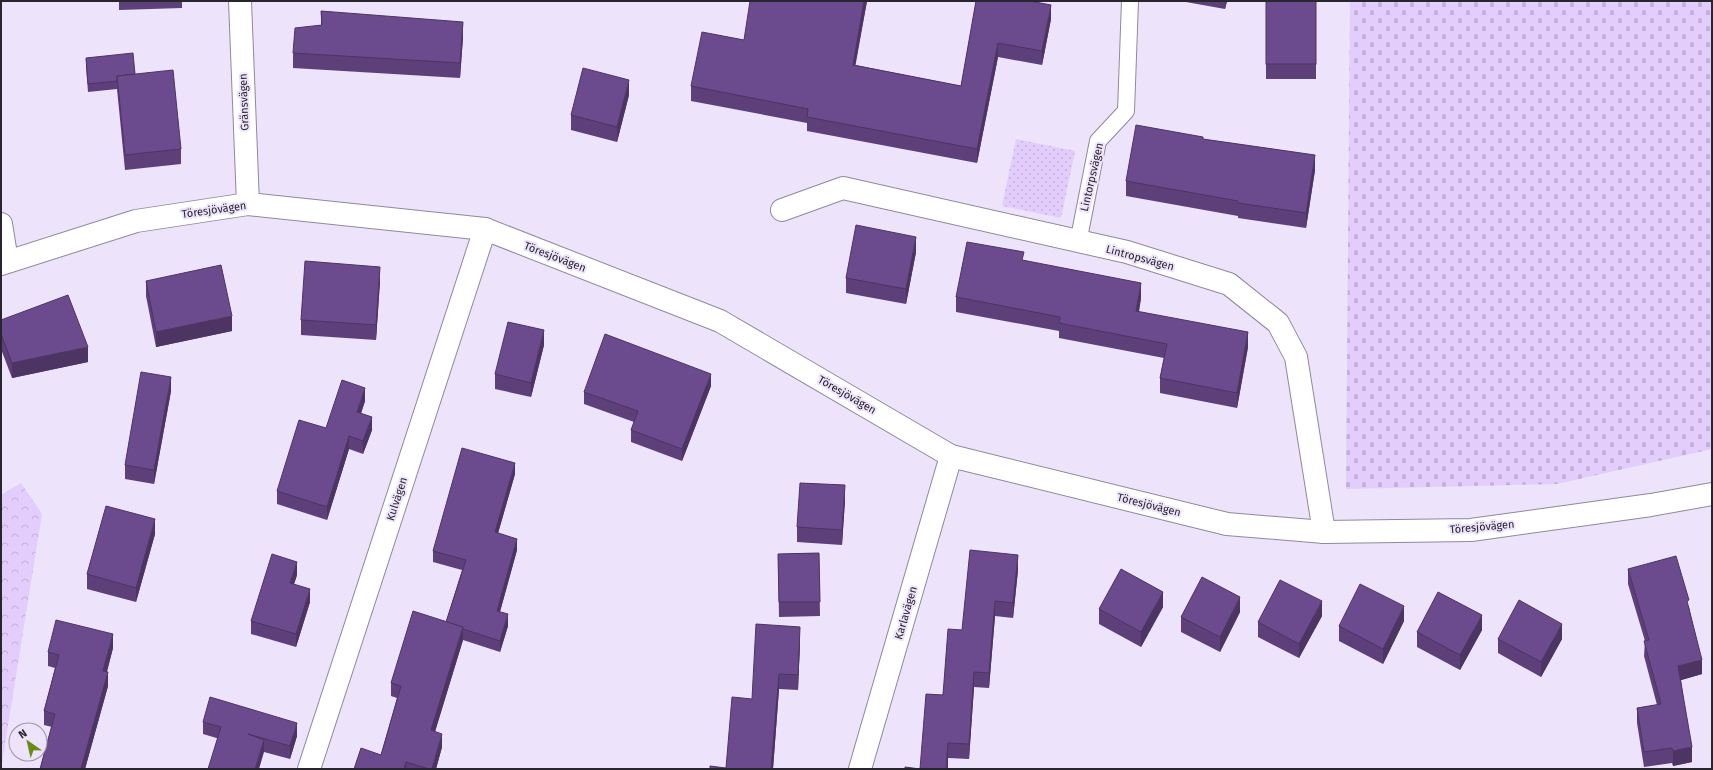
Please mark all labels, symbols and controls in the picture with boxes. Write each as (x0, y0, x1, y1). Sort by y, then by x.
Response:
street label: Gränsvägen (237, 73, 251, 131)
street label: Lintorpsvägen (1078, 141, 1106, 213)
street label: Töresjövägen (181, 199, 247, 221)
street label: Töresjövägen (522, 239, 588, 275)
street label: Lintropsvägen (1105, 243, 1175, 273)
street label: Töresjövägen (816, 373, 878, 417)
street label: Kulvägen (384, 476, 410, 522)
street label: Töresjövägen (1116, 491, 1182, 519)
street label: Töresjövägen (1449, 518, 1515, 536)
street label: Karlavägen (892, 585, 920, 641)
north arrow (8, 722, 48, 762)
text: N (16, 727, 29, 742)

